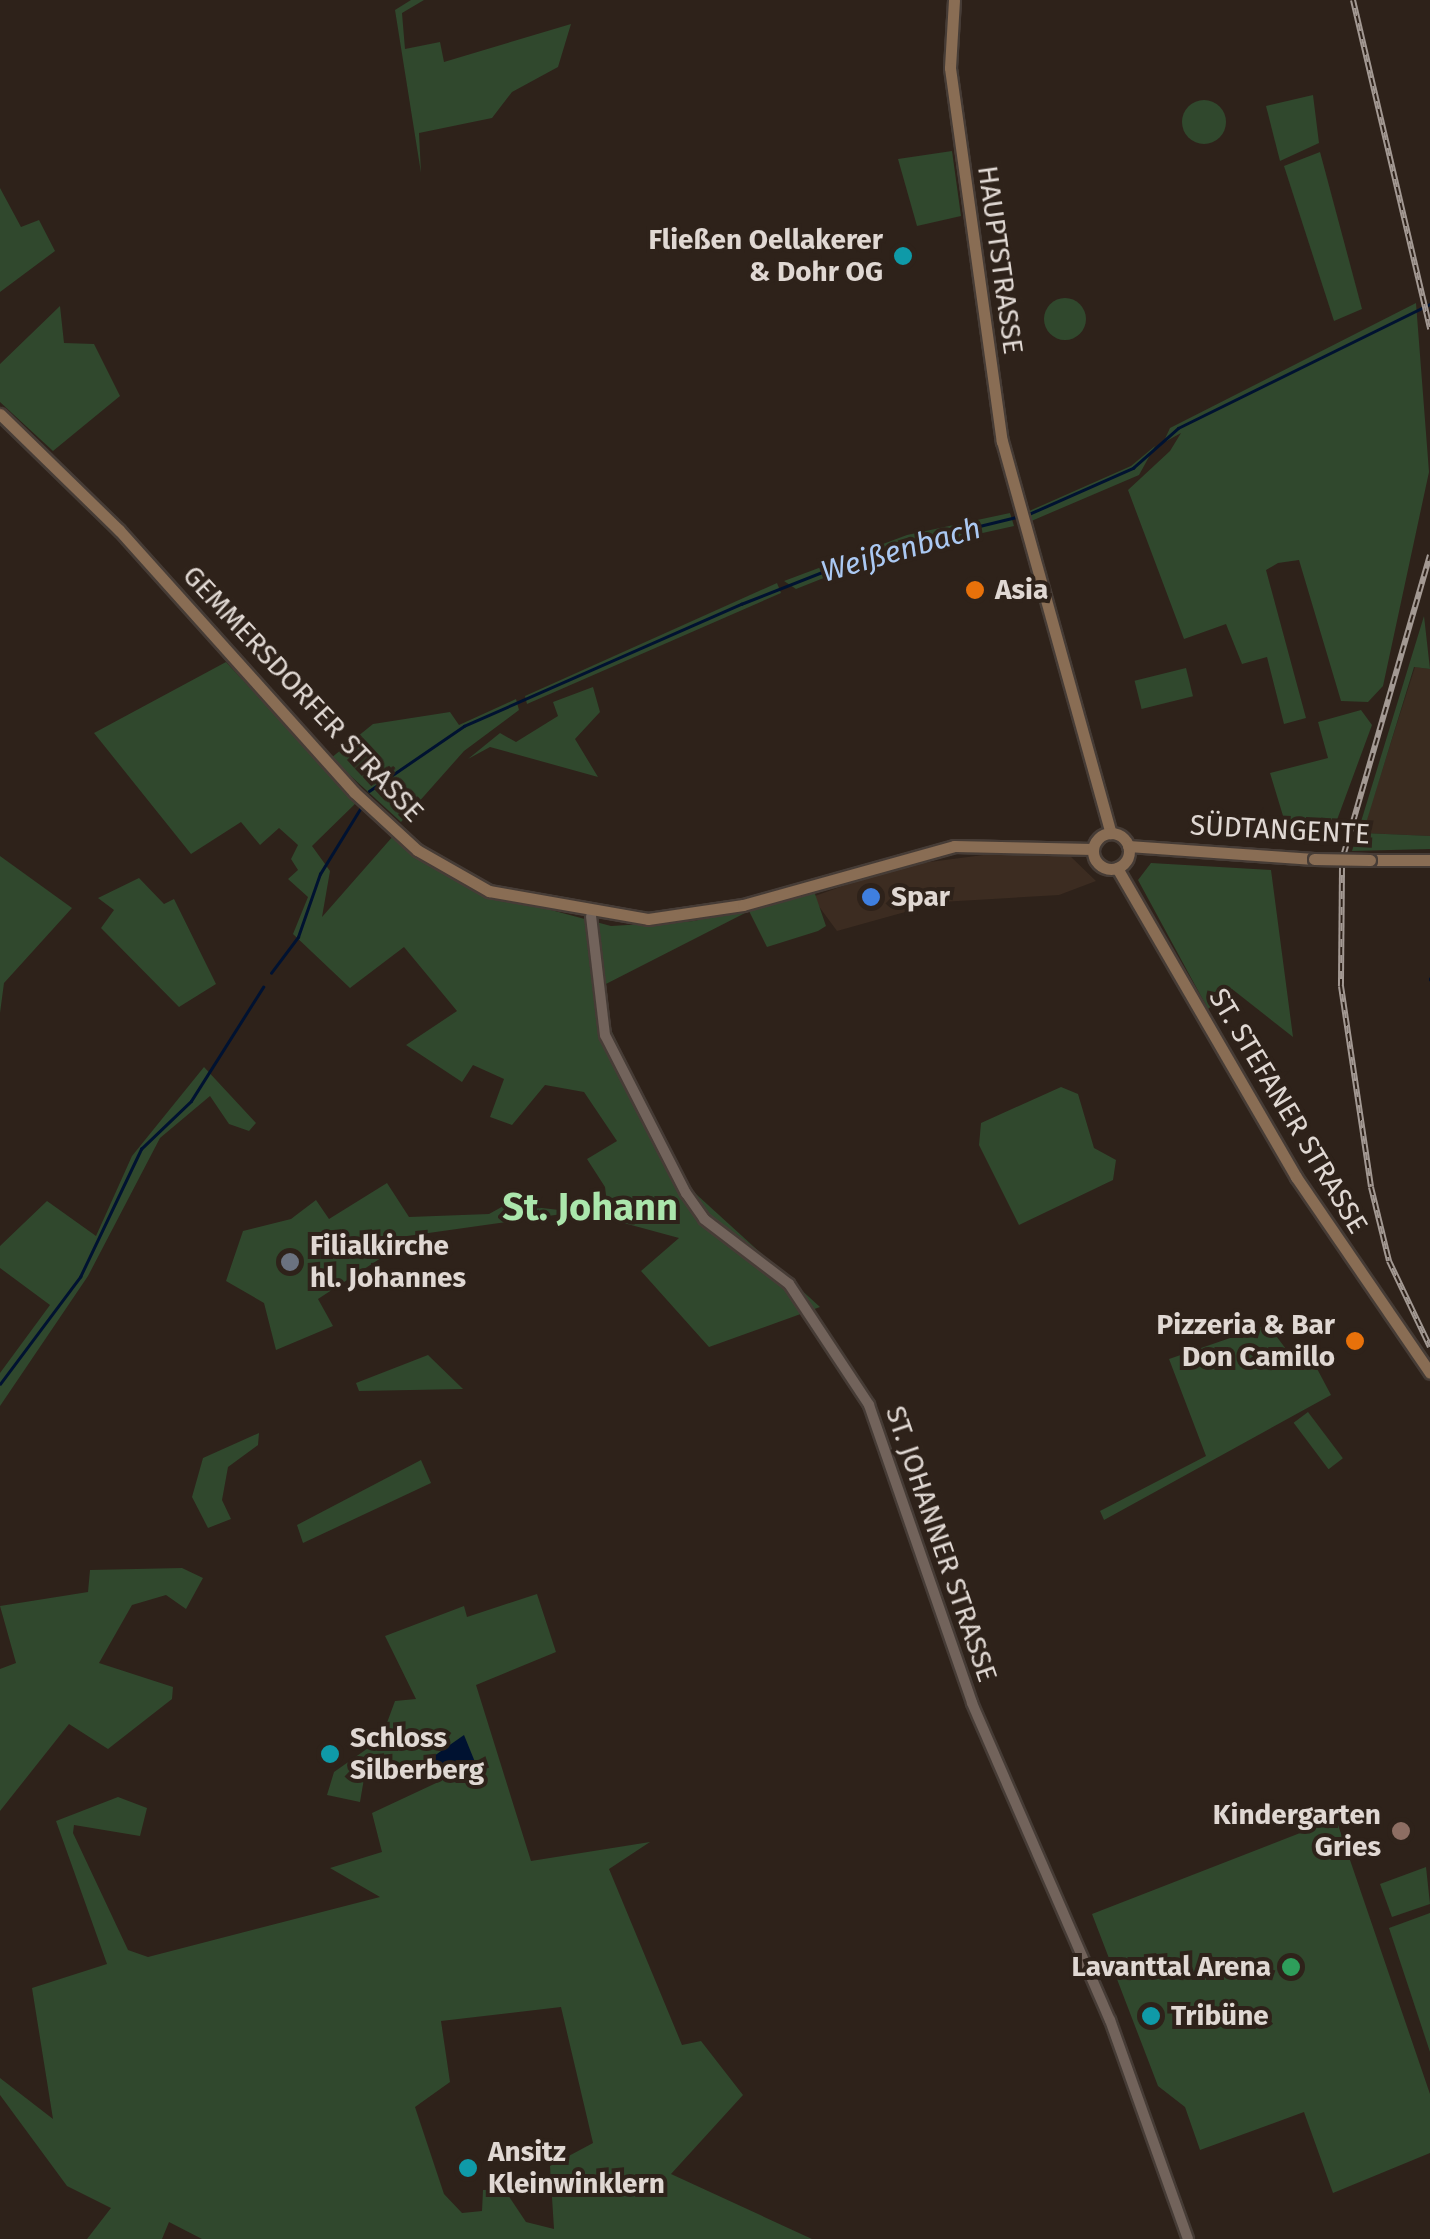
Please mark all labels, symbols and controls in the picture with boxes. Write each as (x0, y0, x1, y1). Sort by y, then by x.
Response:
street label: HAUPTSTRASSE (970, 164, 1030, 356)
place label: Fließen Oellakerer & Dohr OG (649, 223, 883, 289)
marker: Fließen Oellakerer & Dohr OG (892, 245, 914, 267)
water label: Weißenbach (817, 510, 985, 590)
street label: GEMMERSDORFER STRASSE (175, 559, 431, 829)
place label: Asia (995, 573, 1048, 607)
marker: Asia (964, 579, 986, 601)
street label: SÜDTANGENTE (1189, 809, 1371, 851)
place label: Spar (891, 880, 950, 914)
marker: Spar (860, 886, 882, 908)
street label: ST. STEFANER STRASSE (1202, 982, 1374, 1240)
district label: St. Johann (502, 1185, 678, 1231)
place label: Filialkirche hl. Johannes (310, 1229, 466, 1295)
marker: Filialkirche hl. Johannes (279, 1251, 301, 1273)
place label: Pizzeria & Bar Don Camillo (1157, 1308, 1335, 1374)
marker: Pizzeria & Bar Don Camillo (1344, 1330, 1366, 1352)
street label: ST. JOHANNER STRASSE (878, 1402, 1004, 1686)
place label: Schloss Silberberg (350, 1721, 484, 1787)
marker: Schloss Silberberg (319, 1743, 341, 1765)
place label: Kindergarten Gries (1213, 1798, 1381, 1864)
marker: Kindergarten Gries (1390, 1820, 1412, 1842)
place label: Lavanttal Arena (1072, 1950, 1271, 1984)
marker: Lavanttal Arena (1280, 1956, 1302, 1978)
place label: Tribüne (1171, 1999, 1269, 2033)
marker: Tribüne (1140, 2005, 1162, 2027)
place label: Ansitz Kleinwinklern (488, 2135, 665, 2201)
marker: Ansitz Kleinwinklern (457, 2157, 479, 2179)

